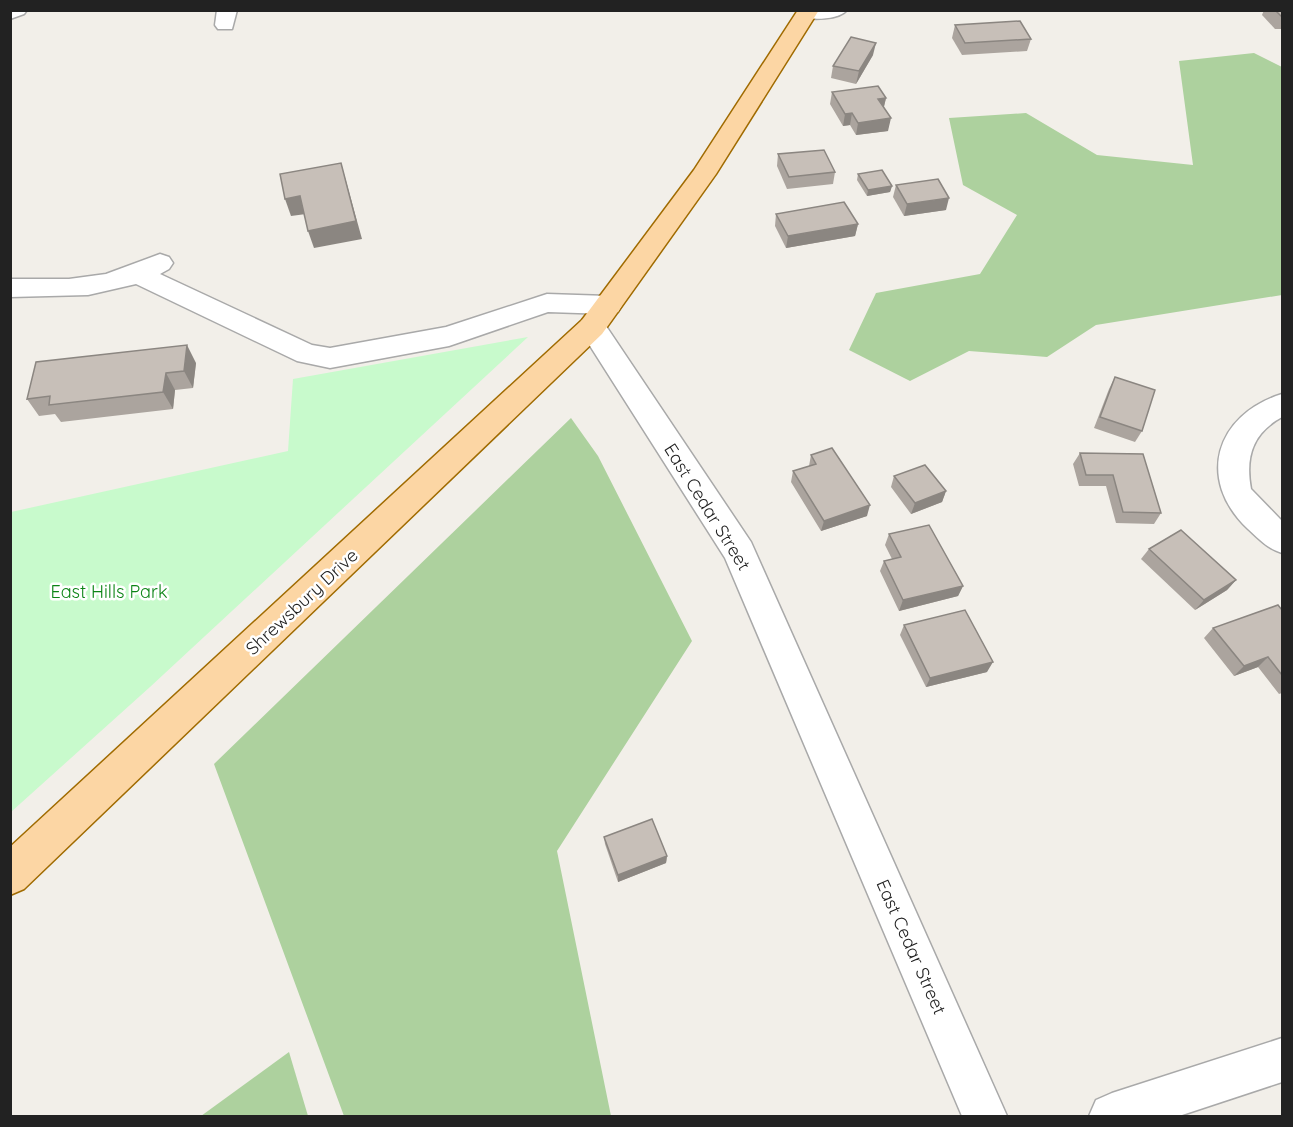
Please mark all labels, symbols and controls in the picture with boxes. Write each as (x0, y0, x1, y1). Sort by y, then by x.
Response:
street label: East Cedar Street (659, 439, 756, 574)
street label: Shrewsbury Drive (241, 544, 363, 660)
park label: East Hills Park (50, 580, 168, 603)
street label: East Cedar Street (871, 876, 952, 1018)

